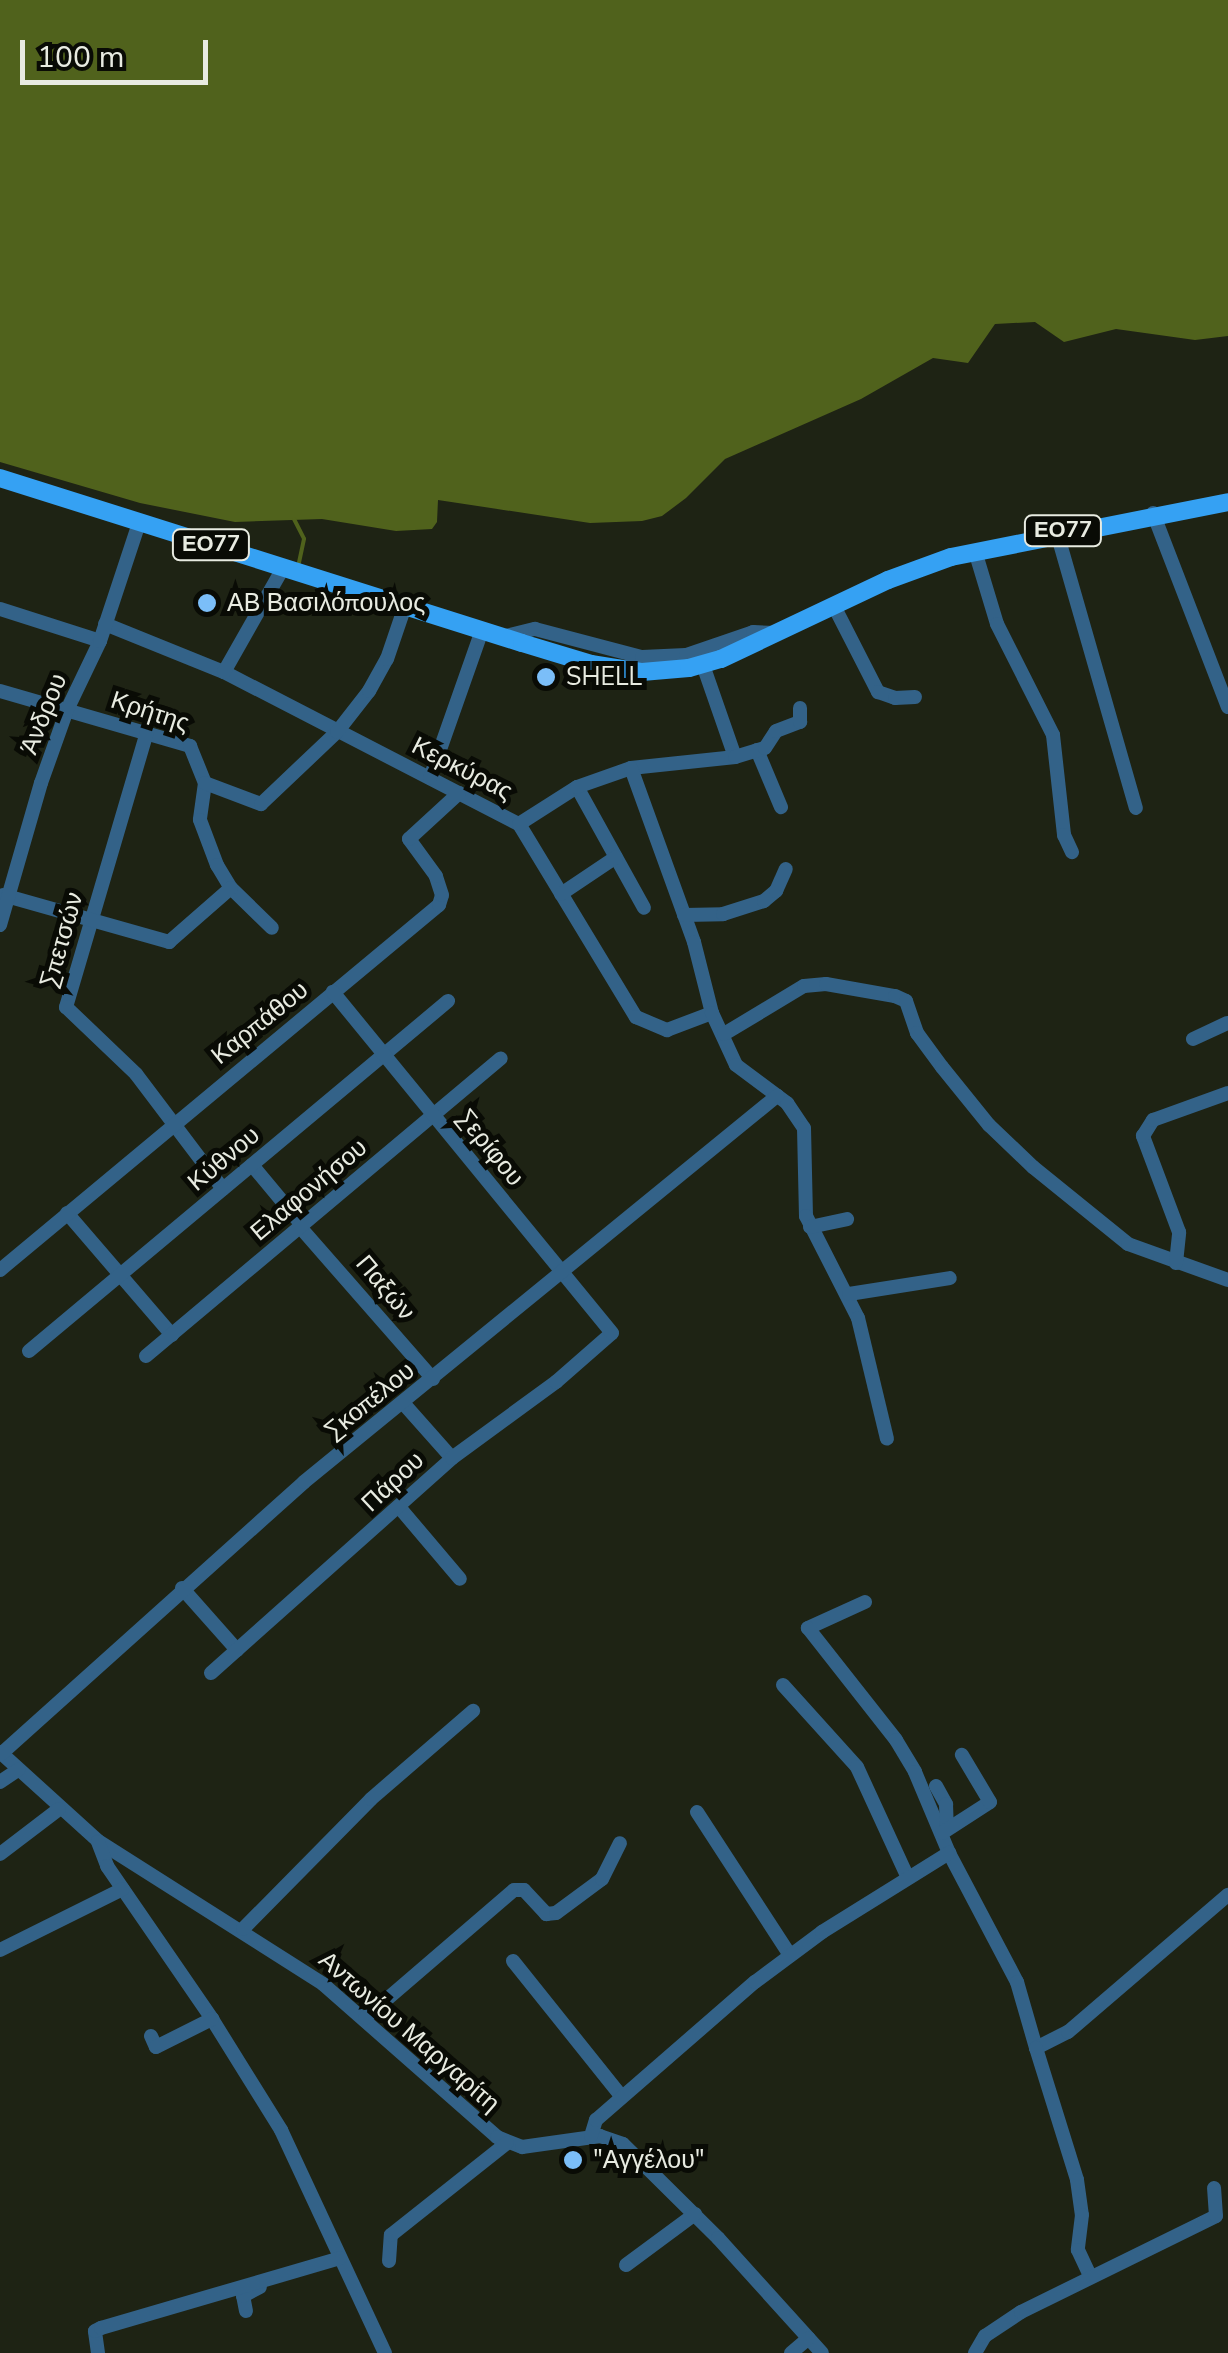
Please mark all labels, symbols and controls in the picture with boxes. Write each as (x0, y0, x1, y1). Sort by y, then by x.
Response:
scale bar (25, 20, 212, 82)
text: 100 m (37, 37, 124, 78)
road number: ΕΟ77 (1023, 514, 1103, 548)
road number: ΕΟ77 (171, 528, 251, 562)
place label: ΑΒ Βασιλόπουλος (227, 588, 425, 618)
marker: ΑΒ Βασιλόπουλος (196, 592, 218, 614)
place label: SHELL (566, 662, 642, 692)
marker: SHELL (535, 666, 557, 688)
street label: Άνδρου (14, 669, 74, 759)
street label: Κρήτης (107, 685, 193, 739)
street label: Κερκύρας (407, 731, 517, 807)
street label: Σπετσών (34, 889, 90, 991)
street label: Καρπάθου (206, 975, 314, 1071)
street label: Σερίφου (450, 1104, 530, 1192)
street label: Κύθνου (182, 1120, 266, 1198)
street label: Ελαφονήσου (245, 1133, 373, 1247)
street label: Παξών (349, 1249, 421, 1327)
street label: Σκοπέλου (319, 1356, 421, 1446)
street label: Πάρου (356, 1446, 430, 1518)
street label: Αντωνίου Μαργαρίτη (312, 1945, 506, 2119)
place label: "Αγγέλου" (593, 2145, 705, 2175)
marker: "Αγγέλου" (562, 2149, 584, 2171)

